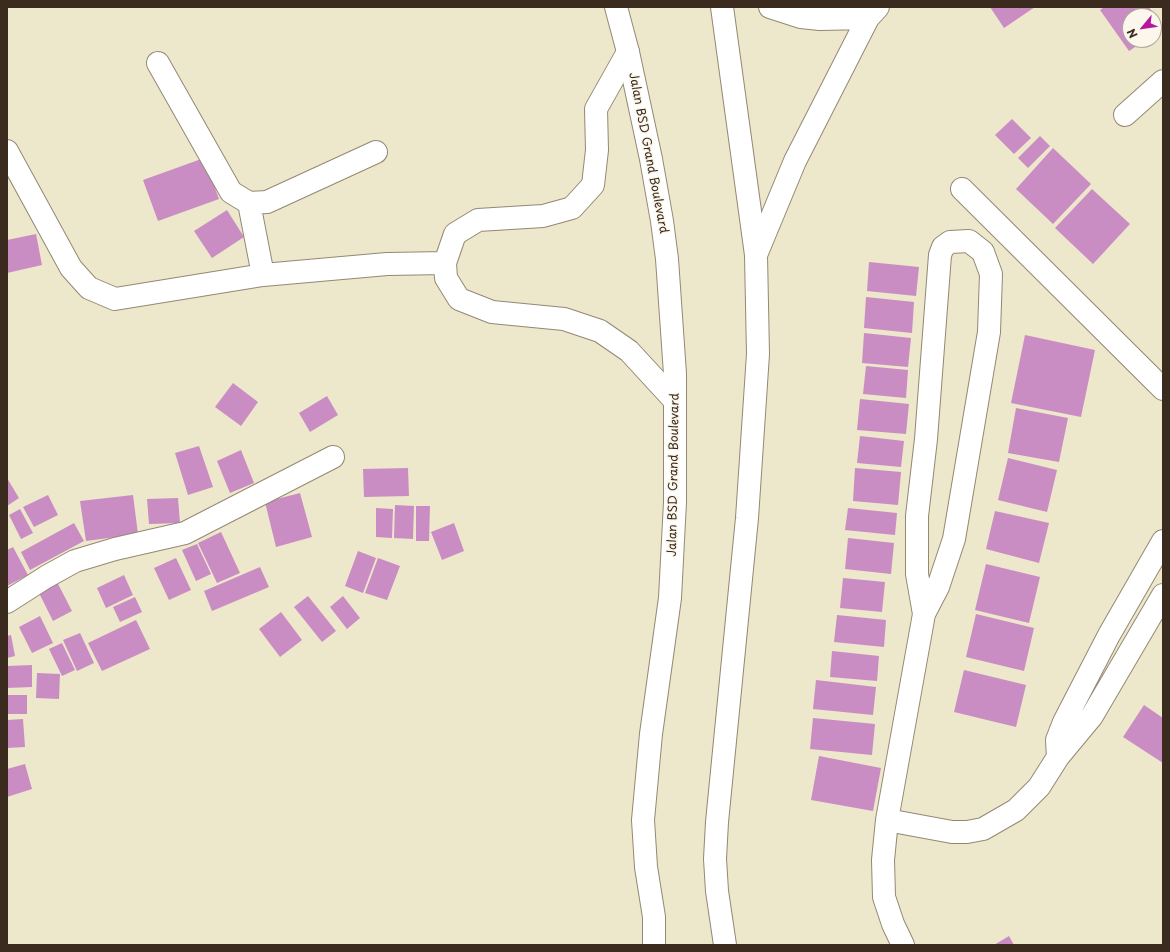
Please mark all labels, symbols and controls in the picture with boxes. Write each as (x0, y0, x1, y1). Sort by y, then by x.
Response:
north arrow (1122, 8, 1162, 48)
text: N (1122, 26, 1141, 42)
street label: Jalan BSD Grand Boulevard (625, 71, 671, 235)
street label: Jalan BSD Grand Boulevard (665, 393, 683, 557)

